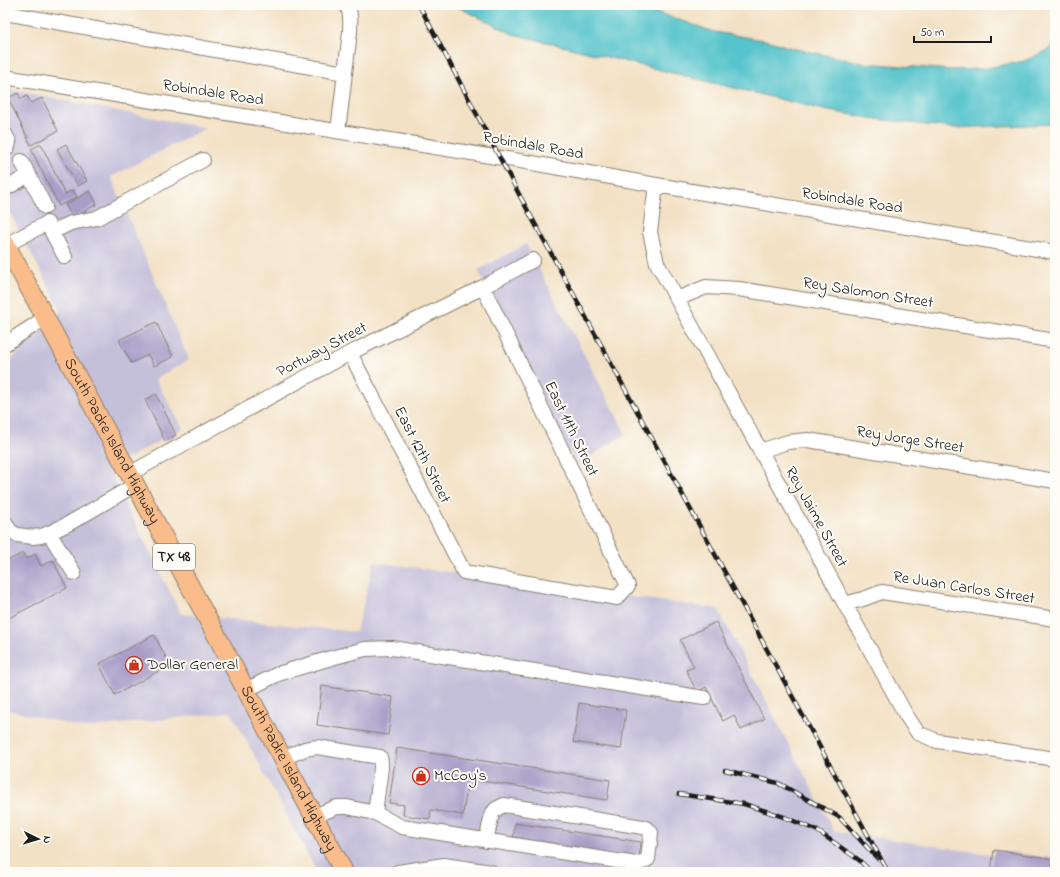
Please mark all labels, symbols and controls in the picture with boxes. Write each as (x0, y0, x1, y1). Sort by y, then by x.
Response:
scale bar (914, 18, 991, 44)
text: 50 m (920, 24, 944, 42)
street label: Robindale Road (161, 73, 265, 113)
street label: Robindale Road (481, 125, 585, 167)
street label: Robindale Road (800, 181, 904, 221)
street label: Rey Salomon Street (801, 271, 936, 315)
street label: Portway Street (273, 316, 372, 384)
street label: South Padre Island Highway (57, 354, 166, 528)
street label: East 11th Street (538, 377, 605, 481)
street label: East 12th Street (387, 402, 457, 508)
street label: Rey Jorge Street (854, 420, 966, 460)
street label: Rey Jaime Street (778, 462, 854, 572)
road number: TX 48 (153, 544, 195, 570)
street label: Re Juan Carlos Street (891, 565, 1037, 611)
place label: Dollar General (146, 653, 238, 677)
shop icon: Dollar General (124, 655, 144, 675)
street label: South Padre Island Highway (234, 681, 343, 856)
place label: McCoy's (434, 764, 487, 788)
shop icon: McCoy's (411, 766, 431, 786)
north arrow (18, 819, 58, 859)
text: N (39, 835, 55, 844)

